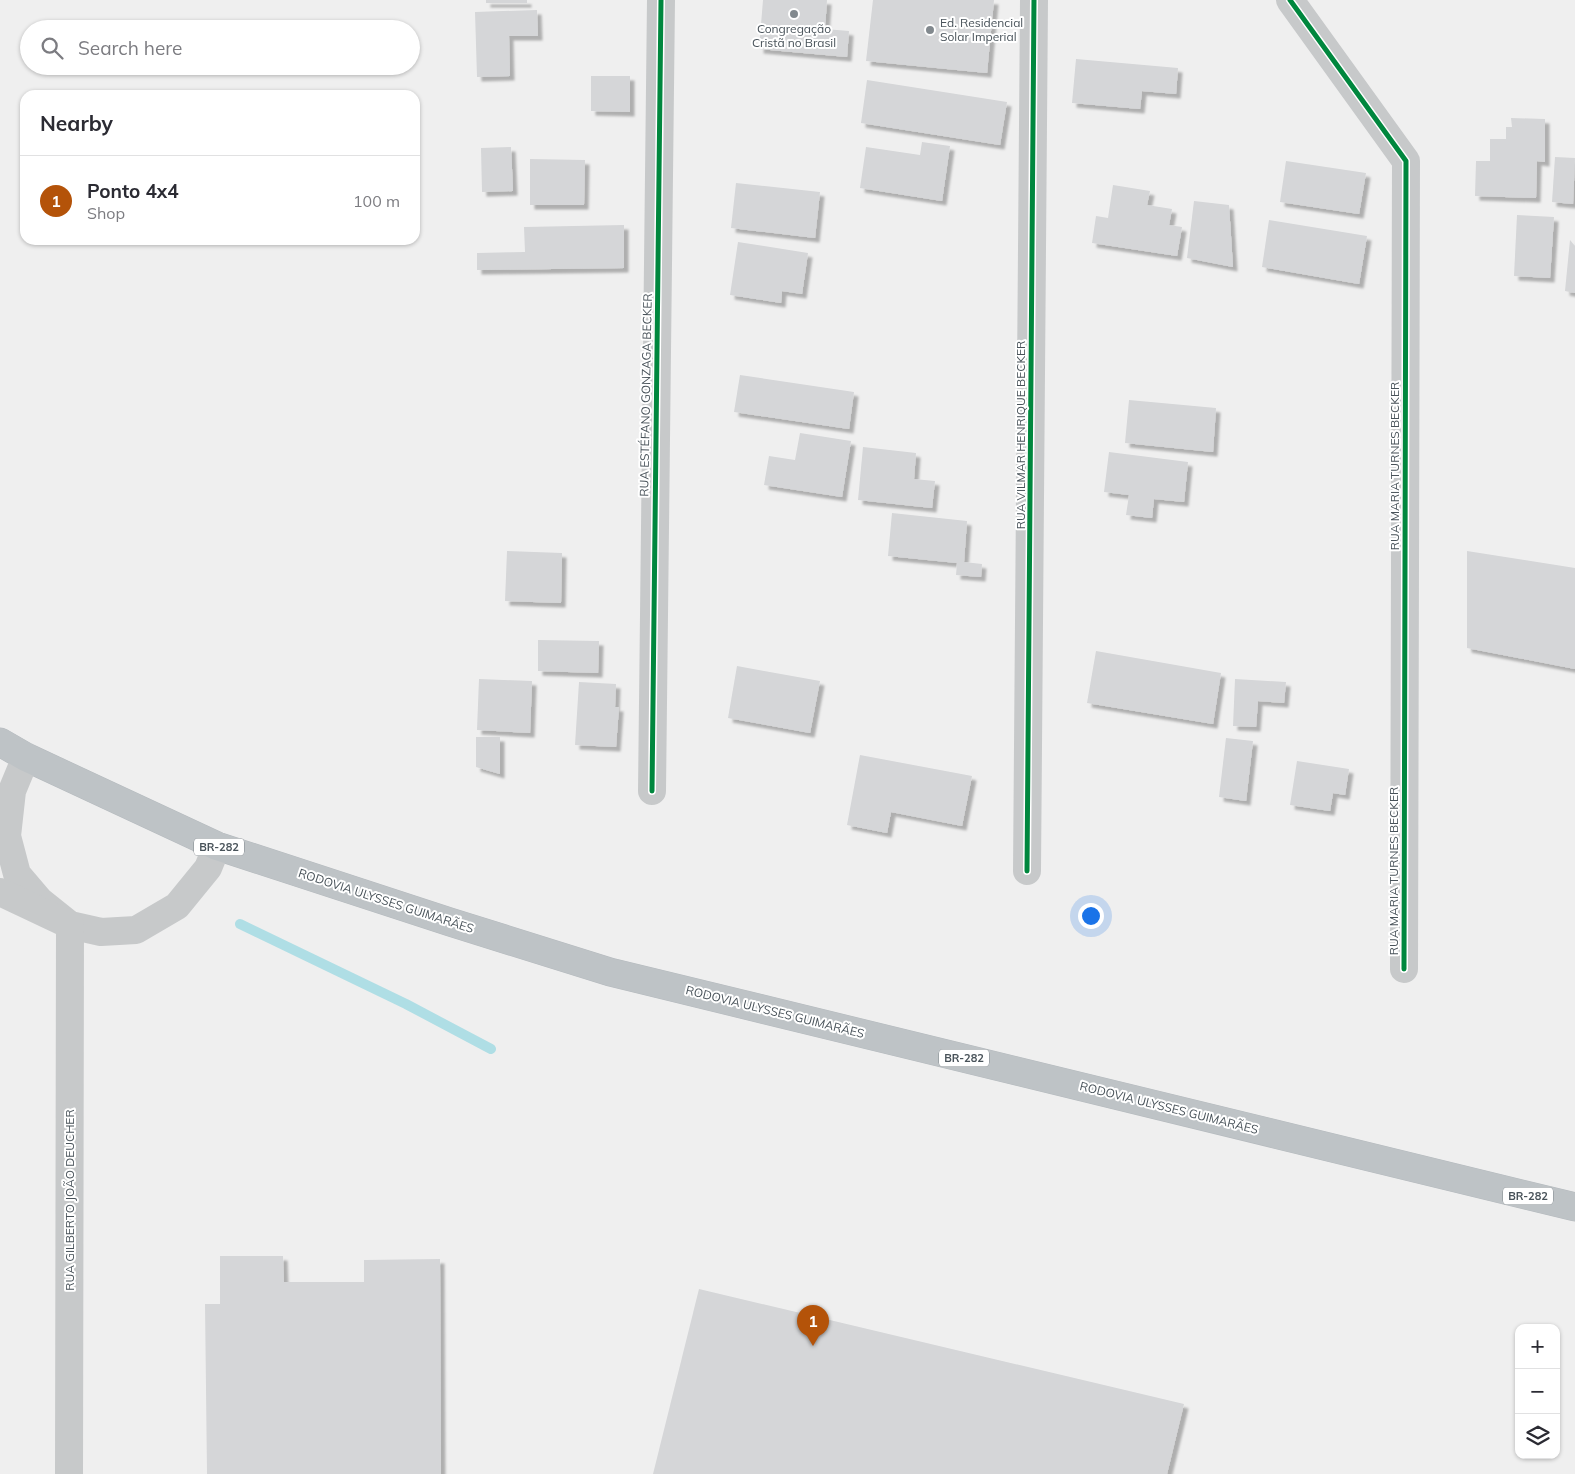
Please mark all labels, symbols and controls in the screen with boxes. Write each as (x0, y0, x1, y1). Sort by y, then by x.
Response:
marker: Congregação Cristã no Brasil (788, 8, 800, 20)
place label: Ed. Residencial Solar Imperial (940, 15, 1023, 44)
search box (20, 20, 420, 75)
place label: Congregação Cristã no Brasil (752, 21, 836, 50)
marker: Ed. Residencial Solar Imperial (924, 24, 936, 36)
icon: search (38, 34, 66, 62)
text: Search here (78, 36, 182, 60)
text: Nearby (40, 110, 113, 136)
text: Ponto 4x4 (87, 179, 179, 203)
text: 1 (51, 191, 61, 211)
text: 100 m (353, 191, 400, 211)
text: Shop (87, 203, 125, 223)
street label: RUA ESTÉFANO GONZAGA BECKER (636, 293, 655, 497)
street label: RUA VILMAR HENRIQUE BECKER (1013, 341, 1028, 529)
street label: RUA MARIA TURNES BECKER (1387, 382, 1402, 550)
street label: RUA MARIA TURNES BECKER (1386, 787, 1401, 955)
road number: BR-282 (194, 839, 244, 856)
street label: RODOVIA ULYSSES GUIMARÃES (297, 865, 476, 936)
your location (1078, 903, 1104, 929)
street label: RODOVIA ULYSSES GUIMARÃES (684, 982, 866, 1041)
road number: BR-282 (939, 1050, 989, 1066)
street label: RODOVIA ULYSSES GUIMARÃES (1078, 1078, 1260, 1137)
street label: RUA GILBERTO JOÃO DEUCHER (62, 1109, 77, 1291)
road number: BR-282 (1503, 1188, 1553, 1204)
pin: 1 (797, 1305, 829, 1346)
map controls (1515, 1324, 1560, 1459)
button: + (1515, 1324, 1560, 1369)
button: − (1515, 1369, 1560, 1414)
button: layers (1515, 1414, 1560, 1459)

